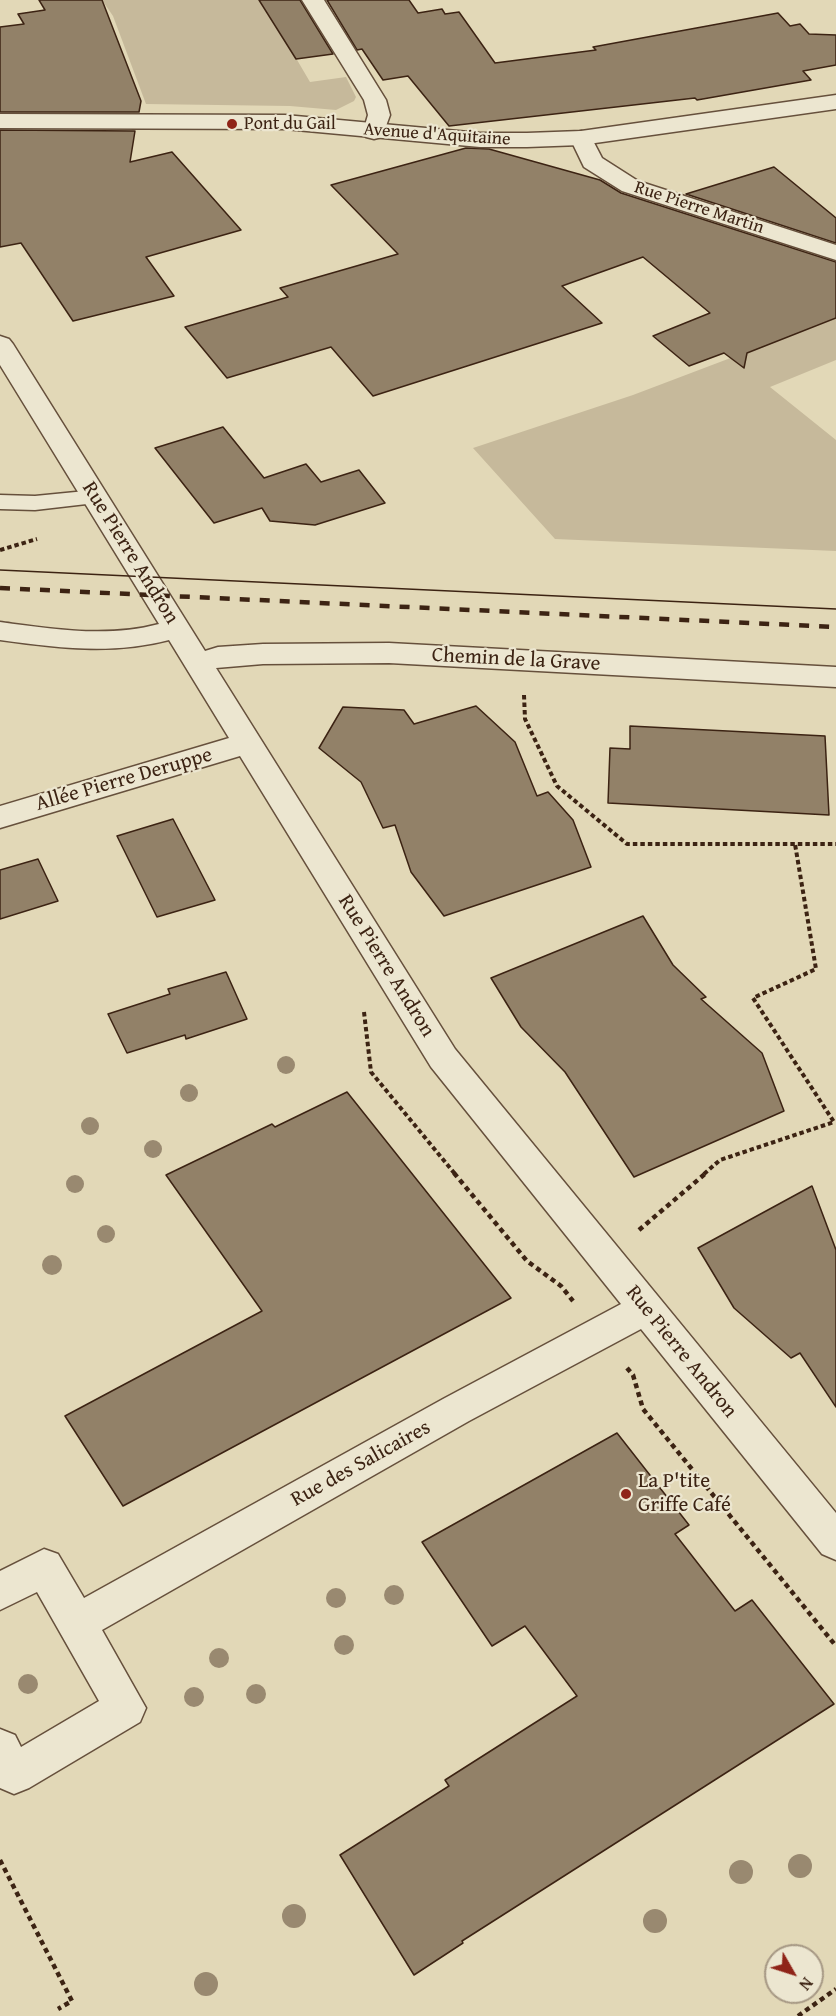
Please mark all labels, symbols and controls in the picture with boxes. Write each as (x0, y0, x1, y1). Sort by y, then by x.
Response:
place label: Pont du Gail (244, 113, 336, 135)
marker: Pont du Gail (225, 117, 239, 131)
street label: Avenue d'Aquitaine (363, 119, 511, 151)
street label: Rue Pierre Martin (632, 177, 766, 239)
street label: Rue Pierre Andron (76, 477, 184, 629)
street label: Chemin de la Grave (431, 643, 601, 677)
street label: Allée Pierre Deruppe (33, 743, 215, 817)
street label: Rue Pierre Andron (332, 890, 440, 1042)
street label: Rue Pierre Andron (620, 1281, 742, 1423)
street label: Rue des Salicaires (287, 1415, 435, 1513)
place label: La P'tite Griffe Café (638, 1469, 731, 1519)
marker: La P'tite Griffe Café (619, 1487, 633, 1501)
north arrow (764, 1944, 824, 2004)
text: N (794, 1972, 819, 1996)

